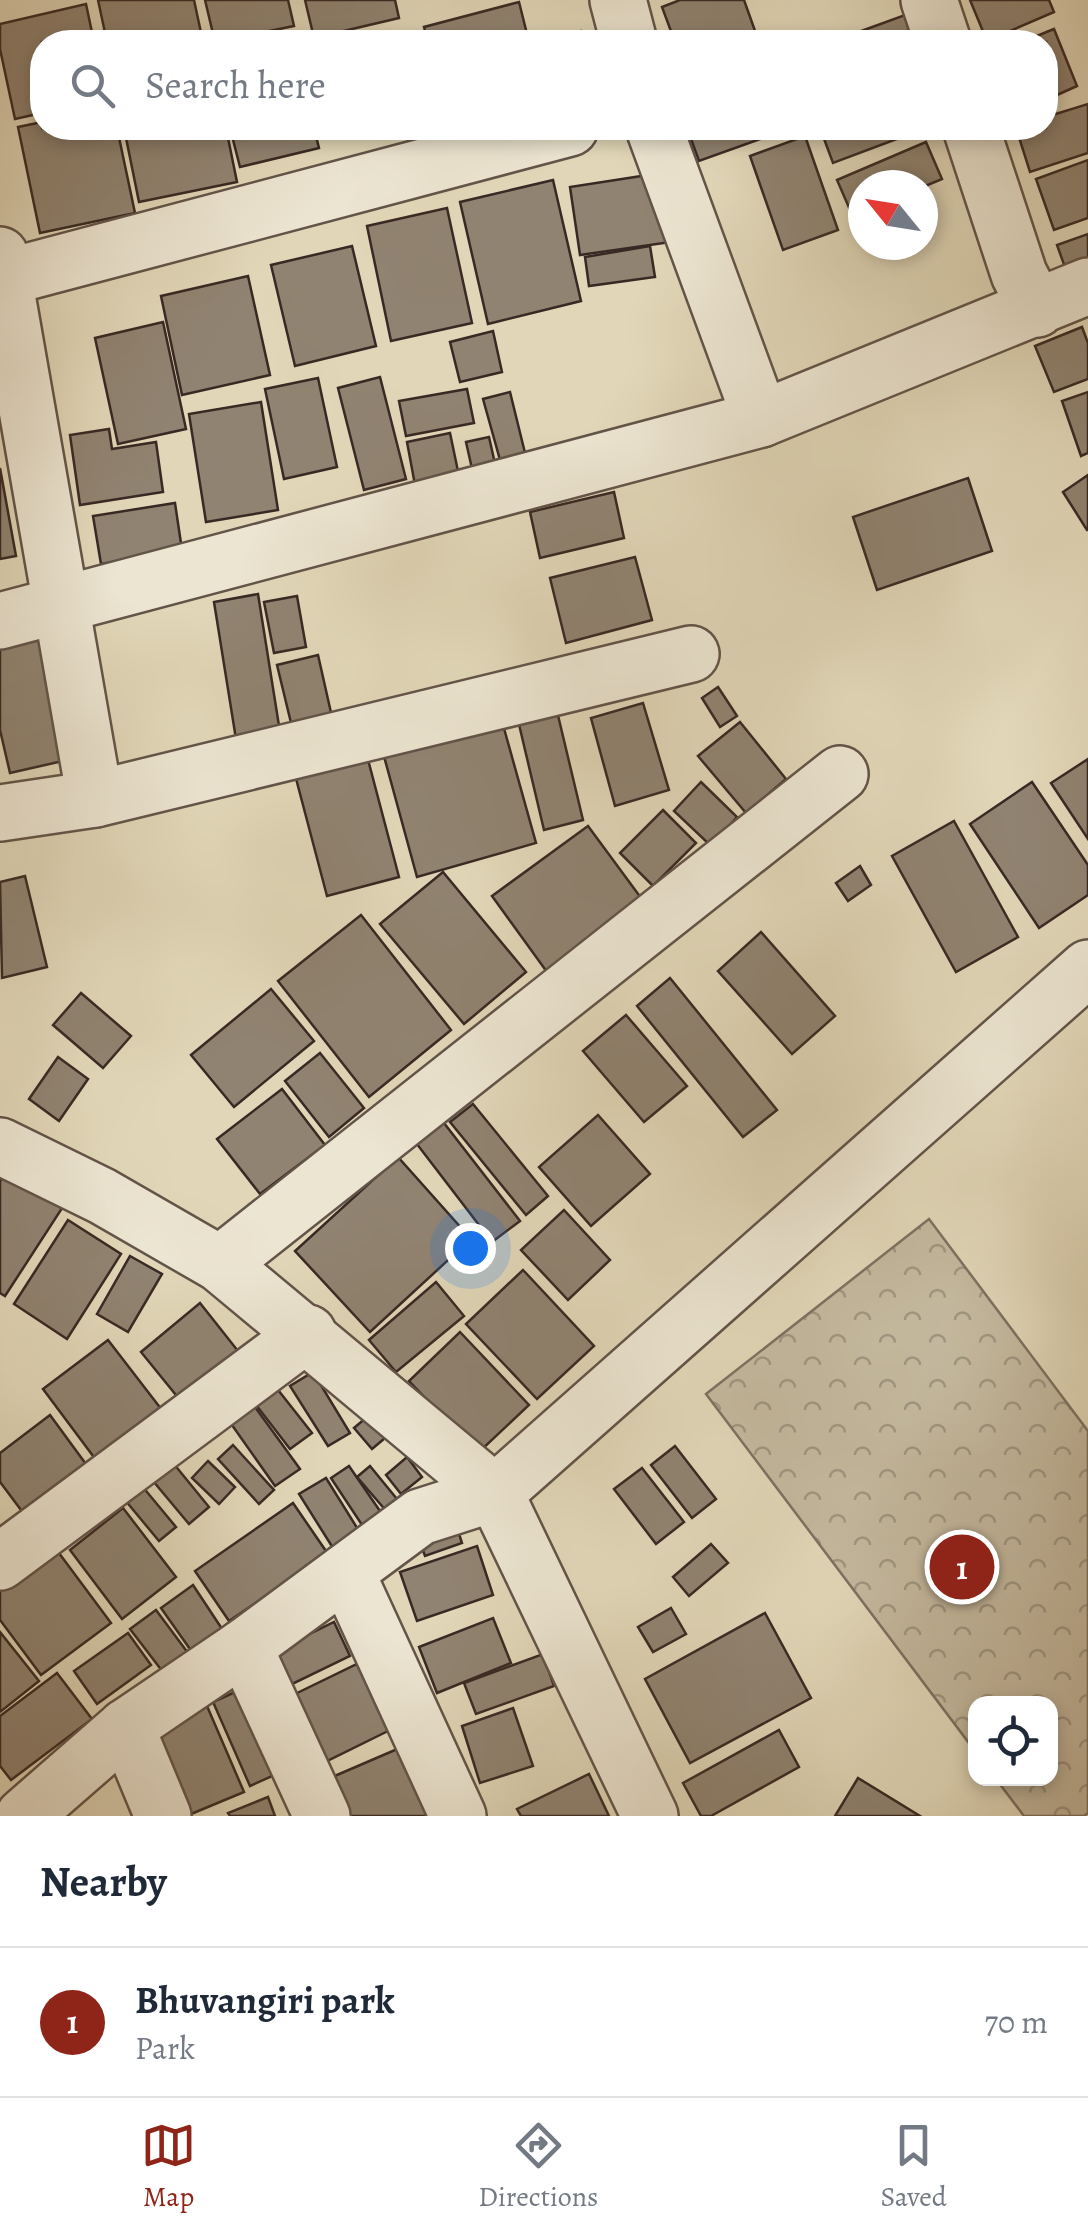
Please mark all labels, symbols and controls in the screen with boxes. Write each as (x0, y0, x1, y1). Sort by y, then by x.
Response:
search box (30, 30, 1058, 140)
icon: search (65, 58, 120, 113)
text: Search here (145, 59, 326, 111)
north arrow (848, 170, 938, 260)
your location (445, 1223, 496, 1274)
pin: 1 (930, 1530, 994, 1604)
map controls (968, 1696, 1058, 1786)
button: locate (968, 1696, 1058, 1786)
text: Nearby (40, 1853, 167, 1910)
text: Bhuvangiri park (135, 1974, 395, 2026)
text: 1 (67, 2000, 78, 2044)
text: 70 m (985, 2000, 1048, 2044)
text: Park (135, 2026, 195, 2070)
tab: Map (141, 2118, 196, 2216)
tab: Directions (478, 2118, 598, 2216)
tab: Saved (881, 2118, 947, 2216)

